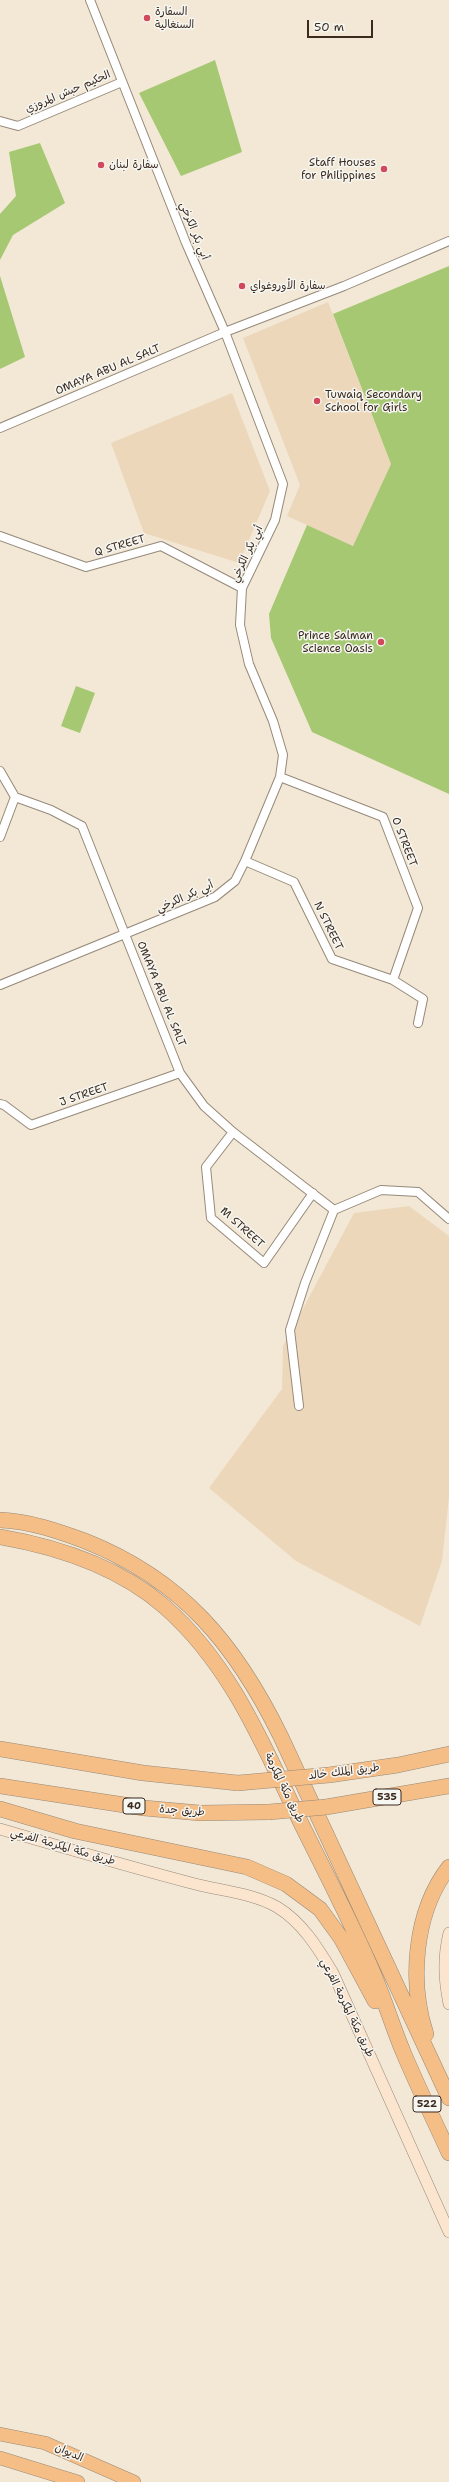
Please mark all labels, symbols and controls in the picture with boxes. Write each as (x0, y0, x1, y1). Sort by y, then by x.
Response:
place label: السفارة السنغالية (155, 5, 194, 31)
scale bar (309, 12, 375, 38)
marker: السفارة السنغالية (142, 13, 152, 23)
text: 50 m (314, 19, 344, 35)
street label: الحكيم حبش المروزي (23, 68, 113, 116)
place label: Staff Houses for Philippines (301, 156, 376, 182)
place label: سفارة لبنان (109, 158, 158, 172)
marker: سفارة لبنان (96, 160, 106, 170)
marker: Staff Houses for Philippines (379, 164, 389, 174)
street label: أبي بكر الكرخي (176, 200, 212, 262)
place label: سفارة الأوروغواي (250, 279, 325, 293)
marker: سفارة الأوروغواي (237, 281, 247, 291)
street label: OMAYA ABU AL SALT (54, 342, 162, 398)
place label: Tuwaiq Secondary School for Girls (325, 388, 422, 414)
marker: Tuwaiq Secondary School for Girls (312, 396, 322, 406)
street label: أبي بكر الكرخي (228, 524, 266, 584)
street label: Q STREET (93, 532, 147, 560)
place label: Prince Salman Science Oasis (298, 629, 373, 655)
marker: Prince Salman Science Oasis (376, 637, 386, 647)
street label: O STREET (389, 815, 419, 869)
street label: أبي بكر الكرخي (154, 879, 216, 915)
street label: N STREET (311, 900, 345, 952)
street label: OMAYA ABU AL SALT (134, 939, 188, 1049)
street label: J STREET (58, 1081, 110, 1109)
street label: M STREET (217, 1205, 267, 1251)
street label: طريق مكة المكرمة (261, 1751, 307, 1825)
street label: طريق الملك خالد (308, 1761, 380, 1783)
road number: 535 (373, 1789, 401, 1805)
road number: 40 (123, 1798, 145, 1814)
street label: طريق جدة (159, 1803, 205, 1819)
street label: طريق مكة المكرمة الفرعي (9, 1826, 117, 1868)
street label: طريق مكة المكرمة الفرعي (317, 1956, 377, 2060)
road number: 522 (413, 2096, 441, 2112)
street label: الديوان (53, 2441, 85, 2465)

